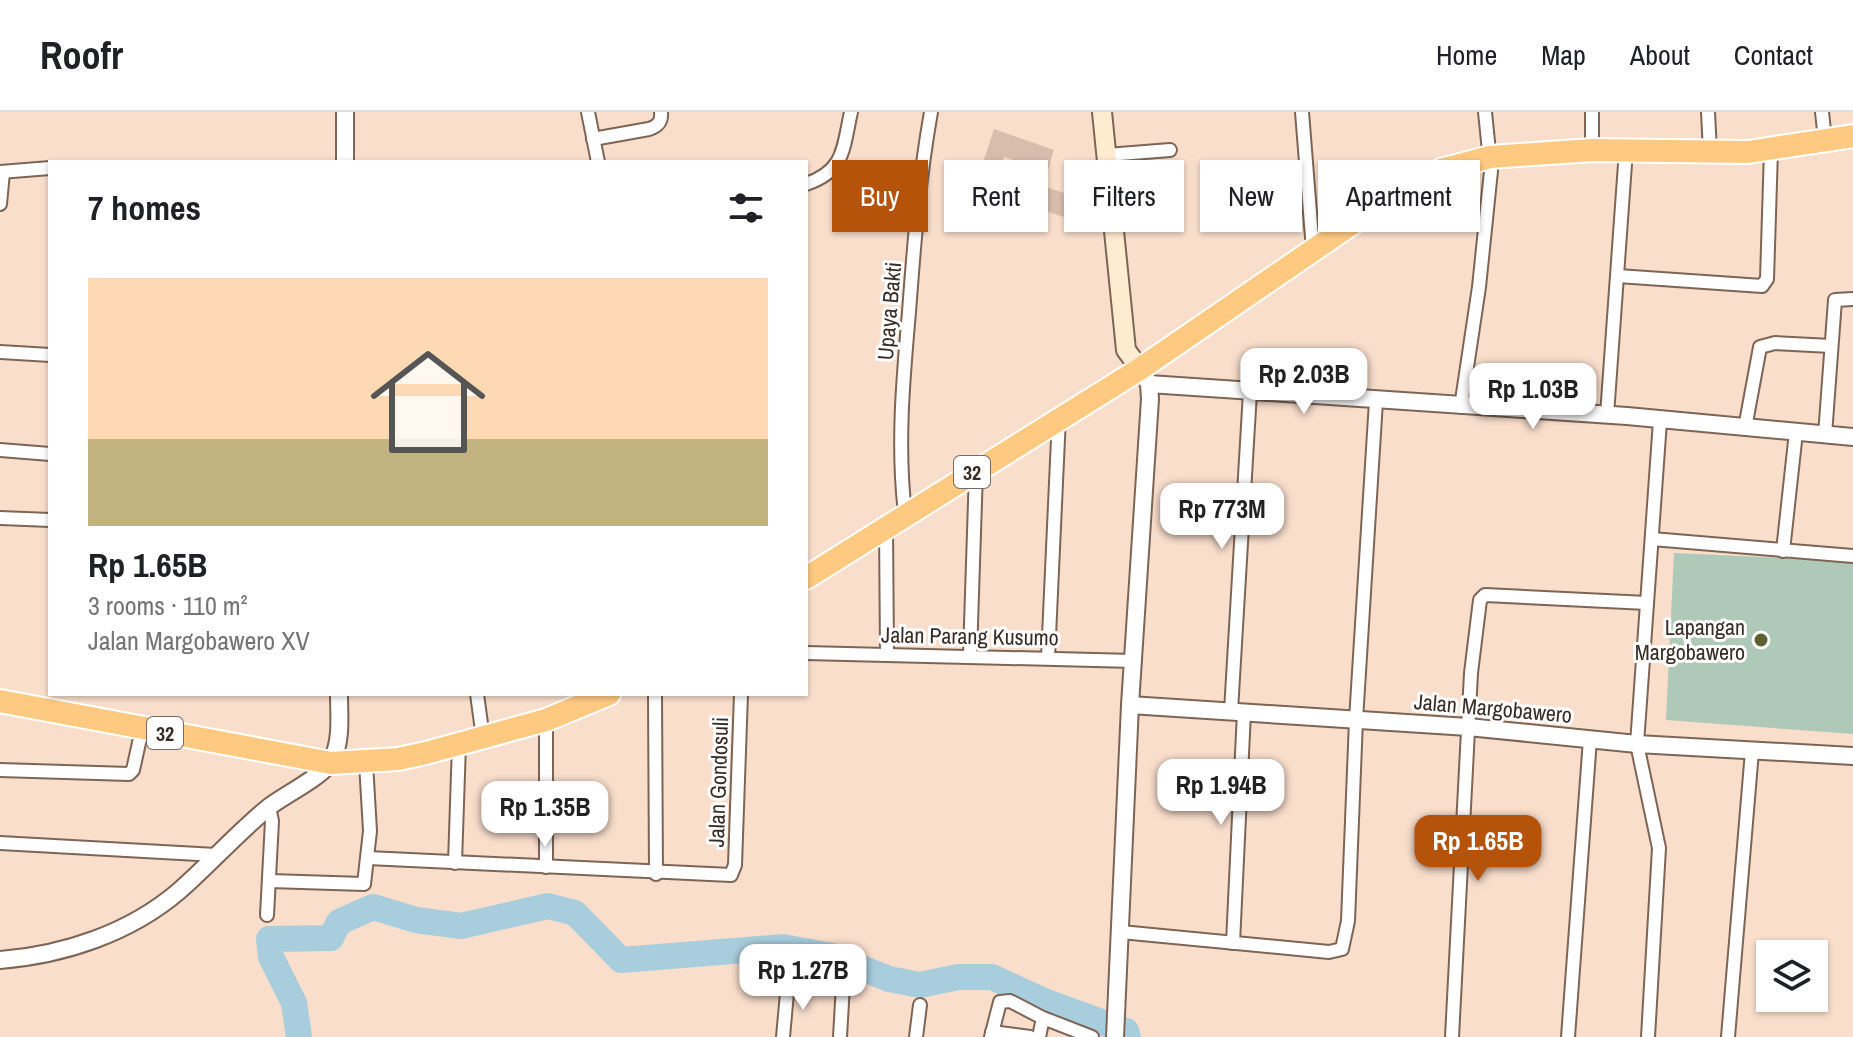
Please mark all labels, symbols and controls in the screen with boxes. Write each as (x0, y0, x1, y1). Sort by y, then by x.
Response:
text: Roofr (40, 30, 123, 81)
text: Home (1436, 36, 1497, 74)
text: Map (1541, 36, 1586, 74)
text: About (1630, 36, 1690, 74)
text: Contact (1734, 36, 1813, 74)
chip: Buy (832, 160, 928, 232)
chip: Rent (944, 160, 1048, 232)
chip: Filters (1064, 160, 1184, 232)
chip: New (1200, 160, 1302, 232)
chip: Apartment (1318, 160, 1480, 232)
text: 7 homes (88, 185, 201, 231)
icon: filters (724, 186, 768, 230)
street label: Upaya Bakti (870, 261, 908, 361)
icon: home (356, 330, 500, 474)
pin: Rp 2.03B (1221, 348, 1387, 416)
text: Rp 2.03B (1258, 356, 1350, 391)
pin: Rp 1.03B (1450, 363, 1616, 431)
text: Rp 1.03B (1487, 371, 1579, 406)
road number: 32 (954, 456, 990, 488)
pin: Rp 773M (1148, 483, 1296, 551)
text: Rp 773M (1178, 491, 1266, 526)
text: Rp 1.65B (88, 542, 207, 588)
text: 3 rooms · 110 m² (88, 588, 248, 623)
place label: Lapangan Margobawero (1635, 612, 1745, 667)
street label: Jalan Parang Kusumo (881, 619, 1059, 653)
text: Jalan Margobawero XV (88, 623, 310, 658)
marker: Lapangan Margobawero (1752, 631, 1770, 649)
street label: Jalan Margobawero (1413, 686, 1573, 730)
street label: Jalan Gondosuli (701, 716, 735, 848)
road number: 32 (147, 717, 183, 749)
pin: Rp 1.94B (1138, 759, 1304, 827)
text: Rp 1.94B (1175, 767, 1267, 802)
pin: Rp 1.35B (462, 781, 628, 849)
text: Rp 1.35B (499, 789, 591, 824)
pin: Rp 1.65B (1395, 815, 1561, 883)
text: Rp 1.65B (1432, 823, 1524, 858)
map controls (1756, 940, 1828, 1012)
button: layers (1756, 940, 1828, 1012)
pin: Rp 1.27B (720, 944, 886, 1012)
text: Rp 1.27B (757, 952, 849, 987)

